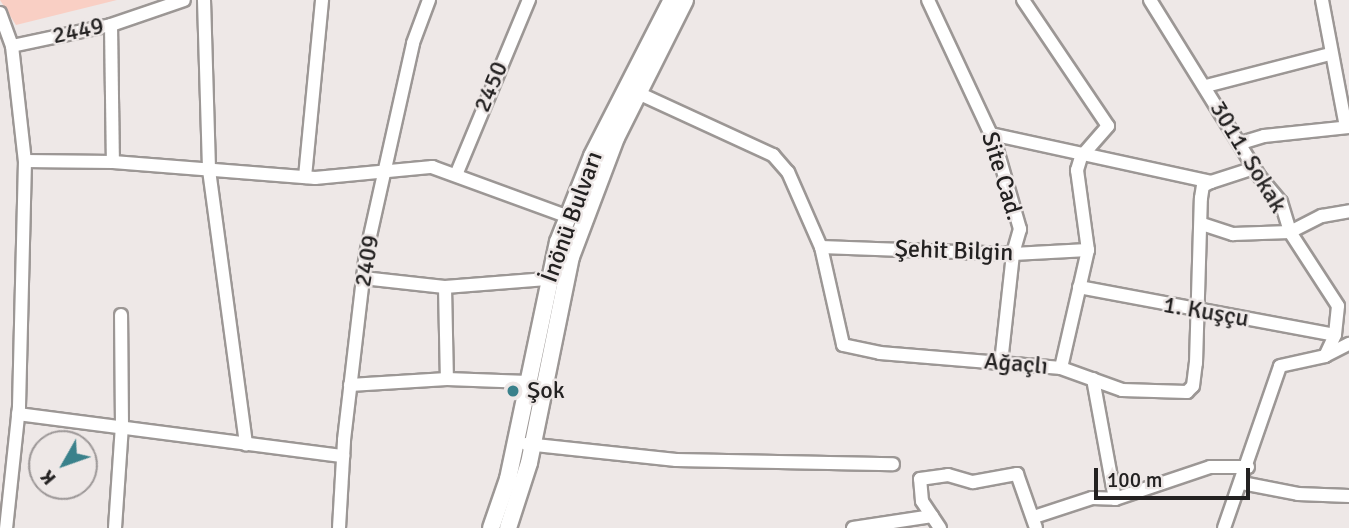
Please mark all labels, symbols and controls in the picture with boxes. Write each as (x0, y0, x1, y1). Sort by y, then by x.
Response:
street label: 2449 (50, 12, 106, 50)
street label: 2450 (468, 58, 514, 116)
street label: 3011. Sokak (1203, 96, 1293, 218)
street label: Site Cad. (975, 128, 1029, 224)
street label: İnönü Bulvarı (535, 148, 609, 286)
street label: 2409 (348, 233, 386, 289)
street label: Şehit Bilgin (894, 235, 1014, 267)
street label: 1. Kuşçu (1161, 290, 1251, 334)
street label: Ağaçlı (983, 347, 1049, 381)
place label: Şok (527, 377, 565, 405)
marker: Şok (505, 383, 521, 399)
north arrow (28, 430, 98, 500)
scale bar (1097, 454, 1253, 498)
text: K (35, 465, 61, 489)
text: 100 m (1107, 467, 1162, 493)

